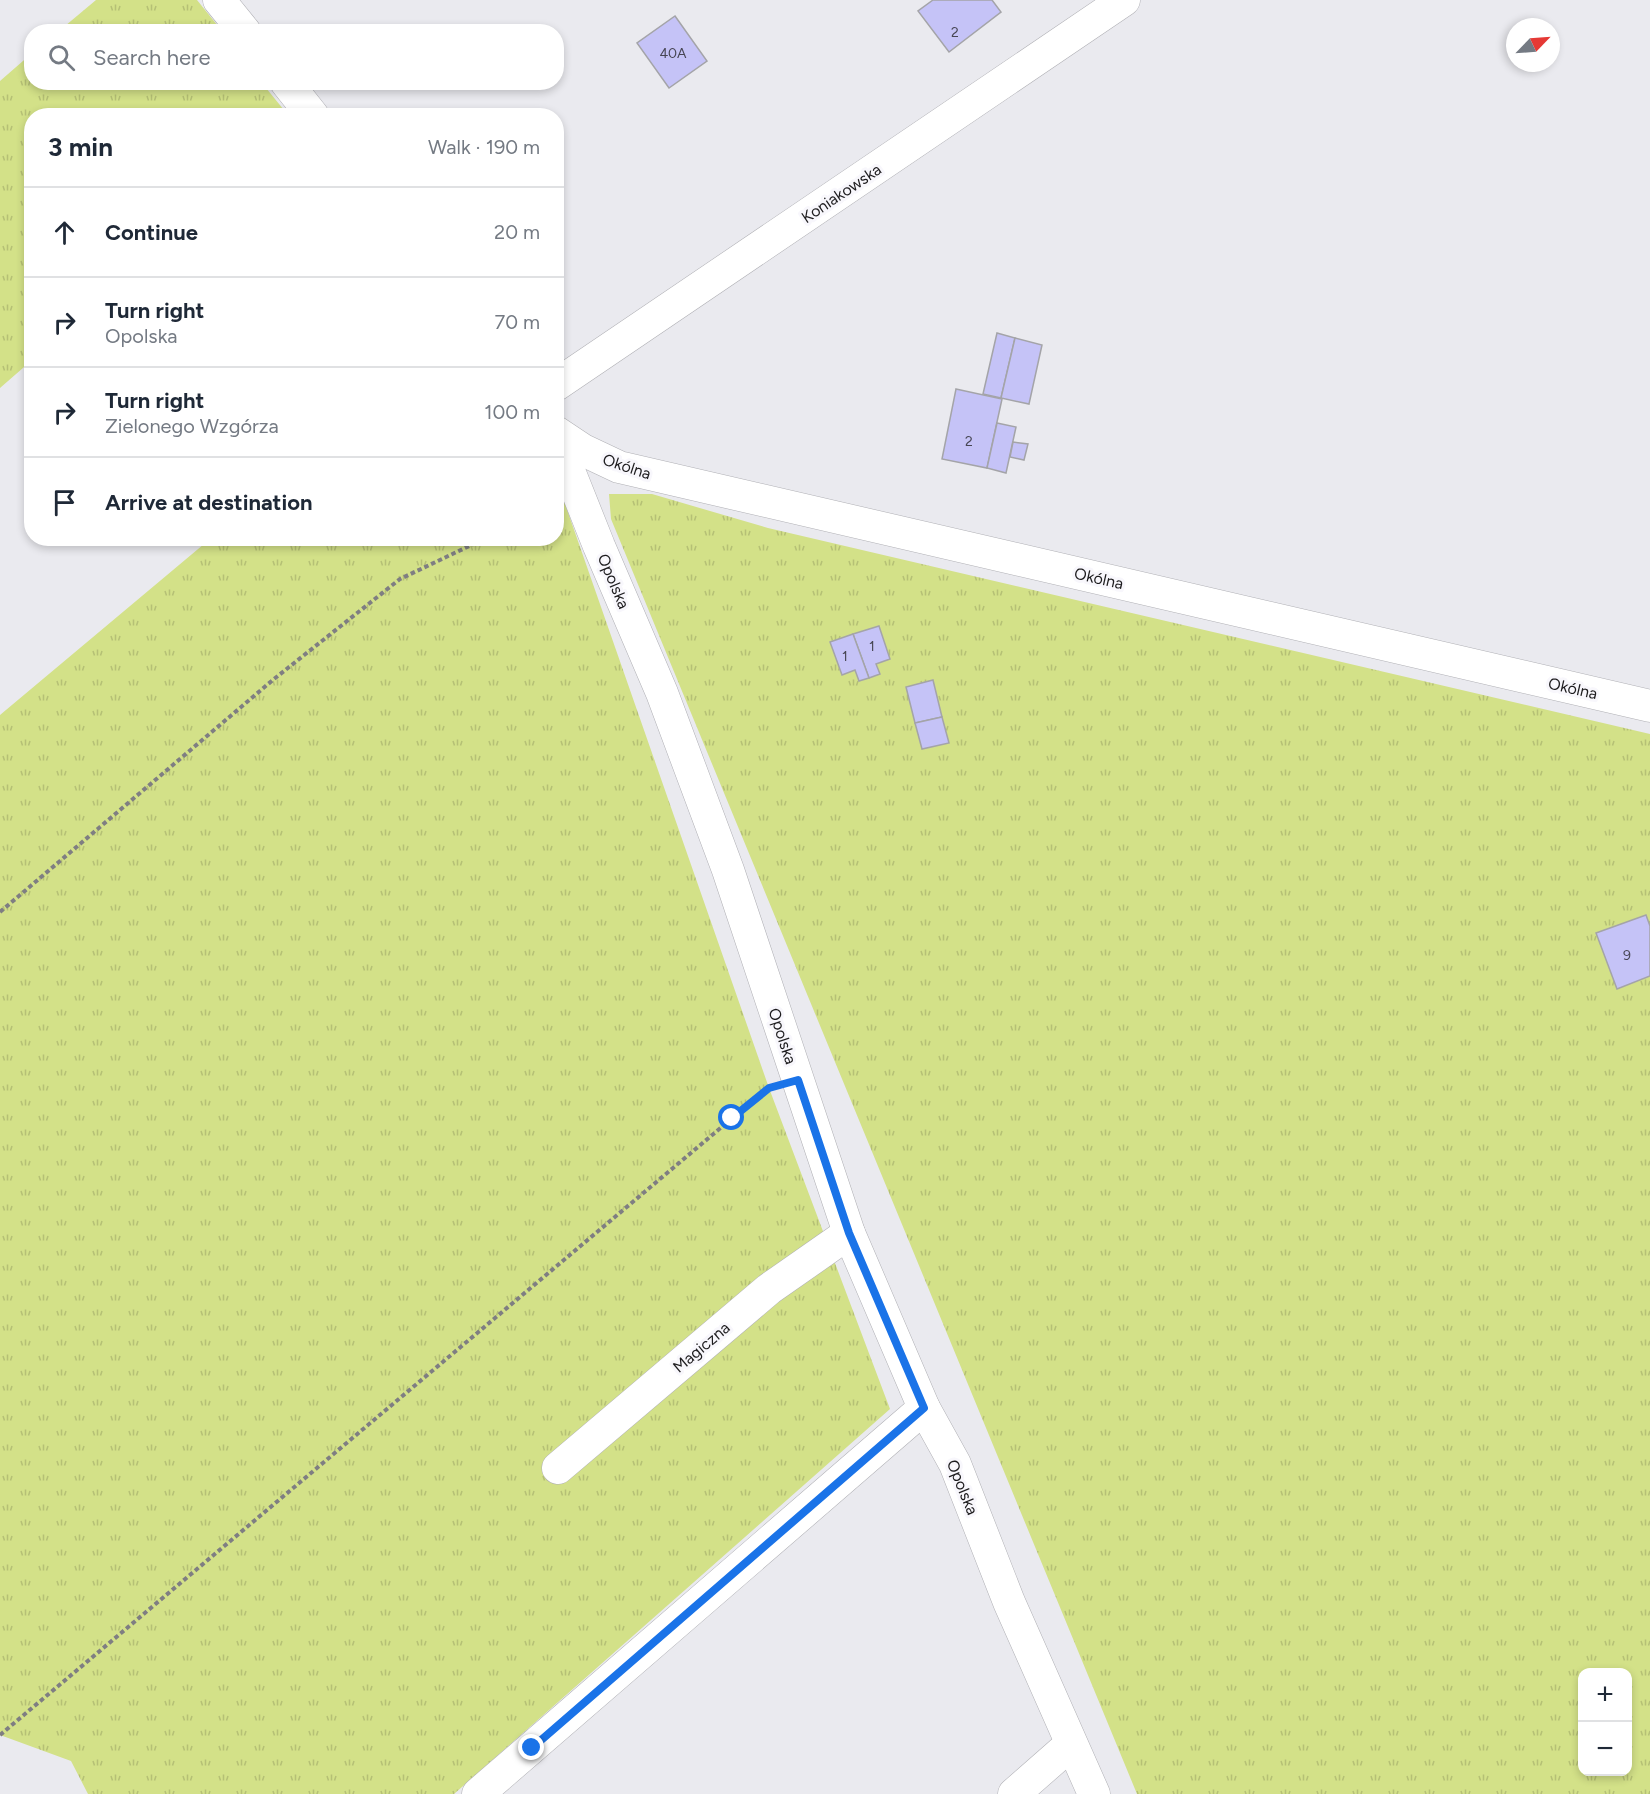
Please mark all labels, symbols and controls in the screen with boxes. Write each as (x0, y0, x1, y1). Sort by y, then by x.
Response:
north arrow (1506, 18, 1560, 72)
search box (24, 24, 564, 90)
house number: 2 (951, 24, 959, 41)
icon: search (45, 41, 78, 74)
text: Search here (93, 44, 211, 71)
house number: 40A (659, 45, 687, 62)
text: 3 min (48, 131, 113, 163)
text: Walk · 190 m (428, 135, 540, 159)
street label: Koniakowska (798, 160, 885, 227)
icon: ahead (48, 216, 81, 249)
text: Continue (105, 219, 198, 246)
text: 20 m (494, 220, 540, 244)
text: Turn right (105, 297, 204, 324)
icon: right (48, 306, 81, 339)
text: 70 m (494, 310, 540, 334)
text: Opolska (105, 324, 177, 348)
text: Turn right (105, 387, 204, 414)
icon: right (48, 396, 81, 429)
text: 100 m (484, 400, 540, 424)
text: Zielonego Wzgórza (105, 414, 279, 438)
house number: 2 (965, 433, 973, 450)
street label: Okólna (600, 450, 654, 483)
icon: arrive (48, 486, 81, 519)
text: Arrive at destination (105, 489, 313, 516)
street label: Opolska (593, 551, 634, 612)
street label: Okólna (1072, 564, 1125, 593)
house number: 1 (869, 638, 875, 655)
house number: 1 (842, 648, 848, 665)
street label: Okólna (1546, 674, 1599, 703)
house number: 9 (1623, 947, 1631, 964)
street label: Opolska (765, 1006, 801, 1067)
route start (718, 1104, 744, 1130)
street label: Magiczna (669, 1318, 734, 1377)
street label: Opolska (943, 1457, 982, 1518)
map controls (1578, 1668, 1632, 1776)
button: + (1578, 1668, 1632, 1722)
button: − (1578, 1722, 1632, 1776)
route end (518, 1734, 544, 1760)

